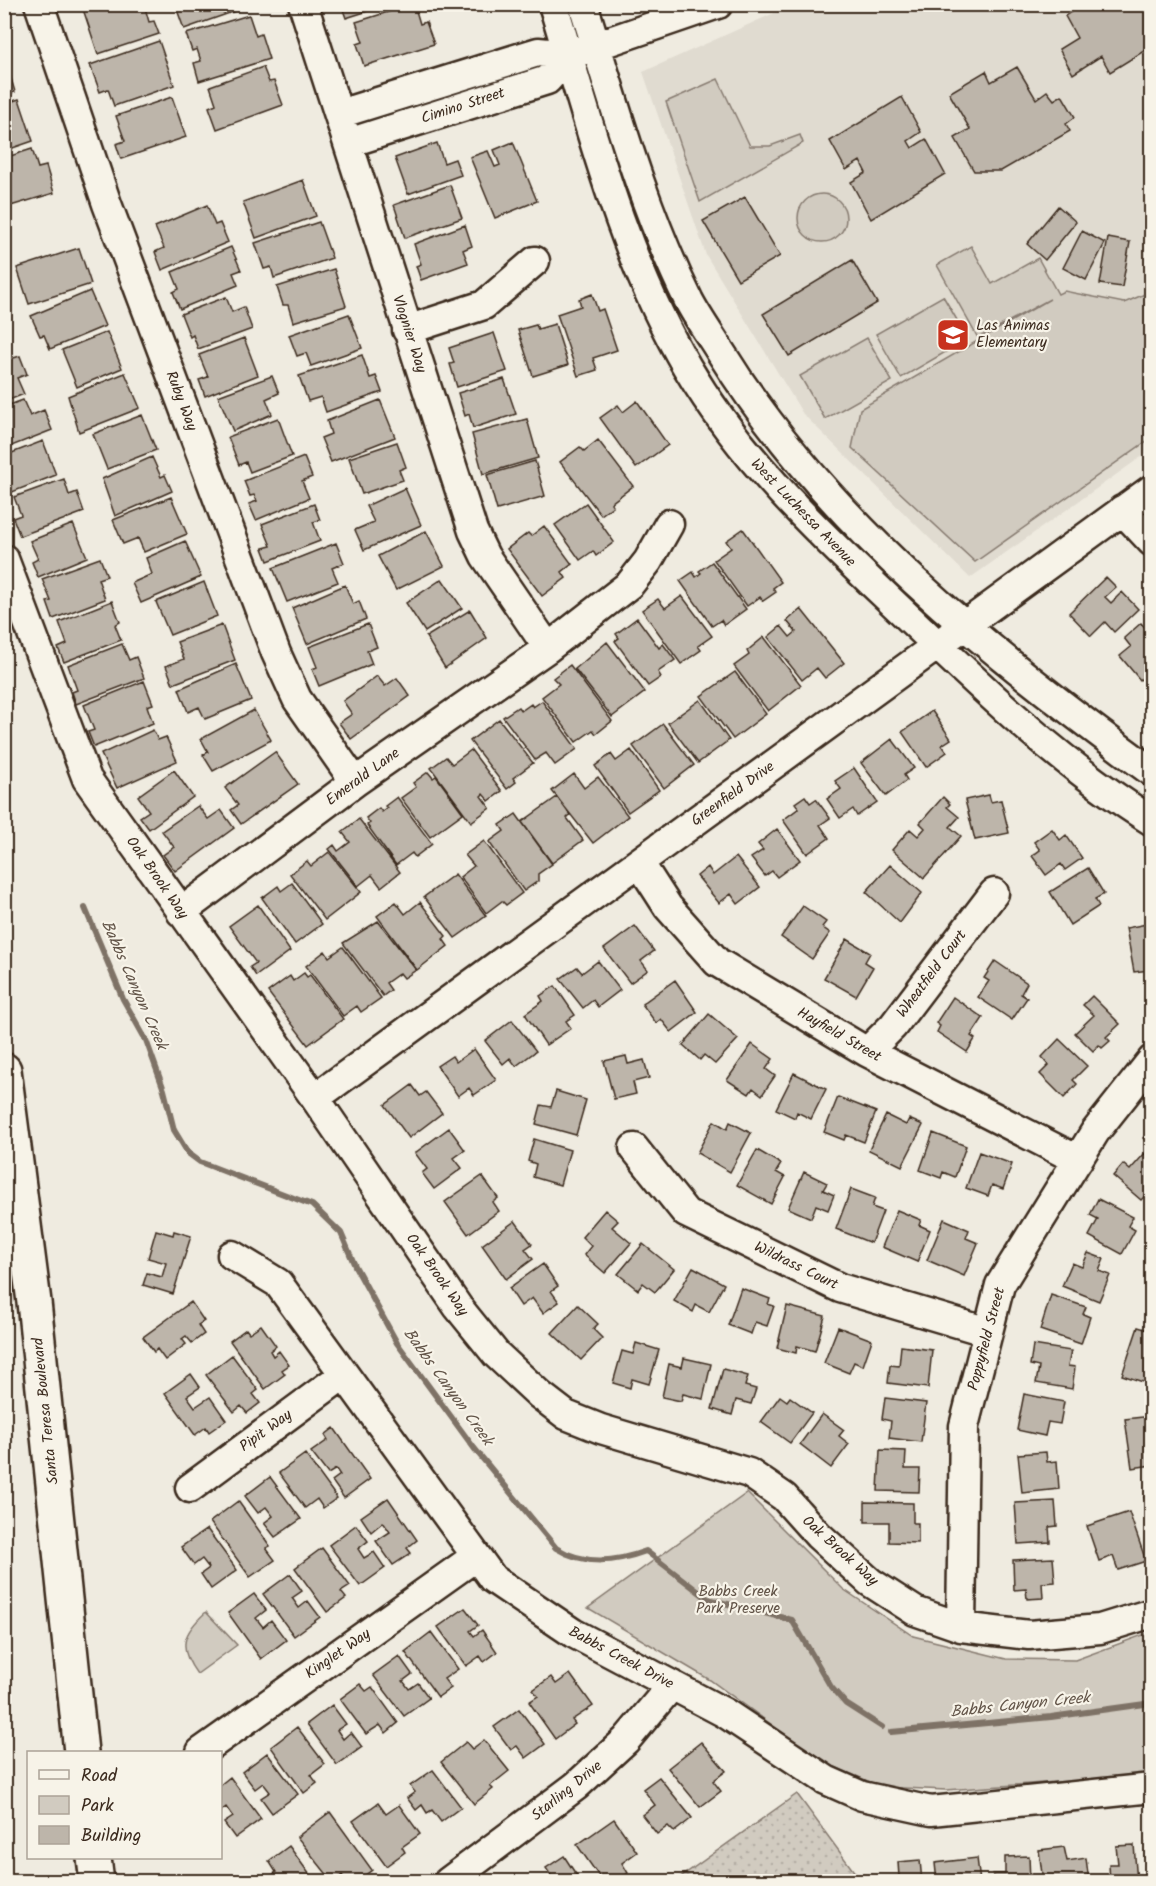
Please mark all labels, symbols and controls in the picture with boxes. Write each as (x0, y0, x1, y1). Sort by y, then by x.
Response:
street label: Cimino Street (418, 81, 508, 131)
street label: Vlognier Way (385, 292, 433, 377)
place label: Las Animas Elementary (976, 314, 1050, 355)
school or university icon: Las Animas Elementary (935, 317, 971, 353)
street label: Ruby Way (159, 367, 204, 435)
street label: West Luchessa Avenue (745, 453, 862, 573)
street label: Emerald Lane (321, 742, 405, 812)
street label: Greenfield Drive (686, 755, 780, 833)
street label: Oak Brook Way (120, 832, 195, 925)
water label: Babbs Canyon Creek (94, 916, 175, 1056)
street label: Wheatfield Court (891, 925, 973, 1023)
street label: Hayfield Street (792, 1001, 886, 1069)
street label: Oak Brook Way (400, 1229, 475, 1322)
street label: Wildrass Court (750, 1235, 842, 1297)
street label: Poppyfield Street (962, 1284, 1012, 1393)
water label: Babbs Canyon Creek (397, 1323, 501, 1453)
street label: Santa Teresa Boulevard (26, 1336, 66, 1486)
street label: Pipit Way (235, 1403, 298, 1458)
street label: Oak Brook Way (796, 1510, 885, 1593)
park label: Babbs Creek Park Preserve (696, 1580, 780, 1621)
street label: Babbs Creek Drive (564, 1620, 678, 1696)
street label: Kinglet Way (300, 1622, 377, 1686)
water label: Babbs Canyon Creek (949, 1685, 1093, 1725)
legend (27, 1751, 222, 1859)
street label: Starling Drive (526, 1755, 608, 1827)
text: Road (81, 1762, 118, 1791)
text: Park (81, 1792, 114, 1821)
text: Building (81, 1822, 141, 1851)

